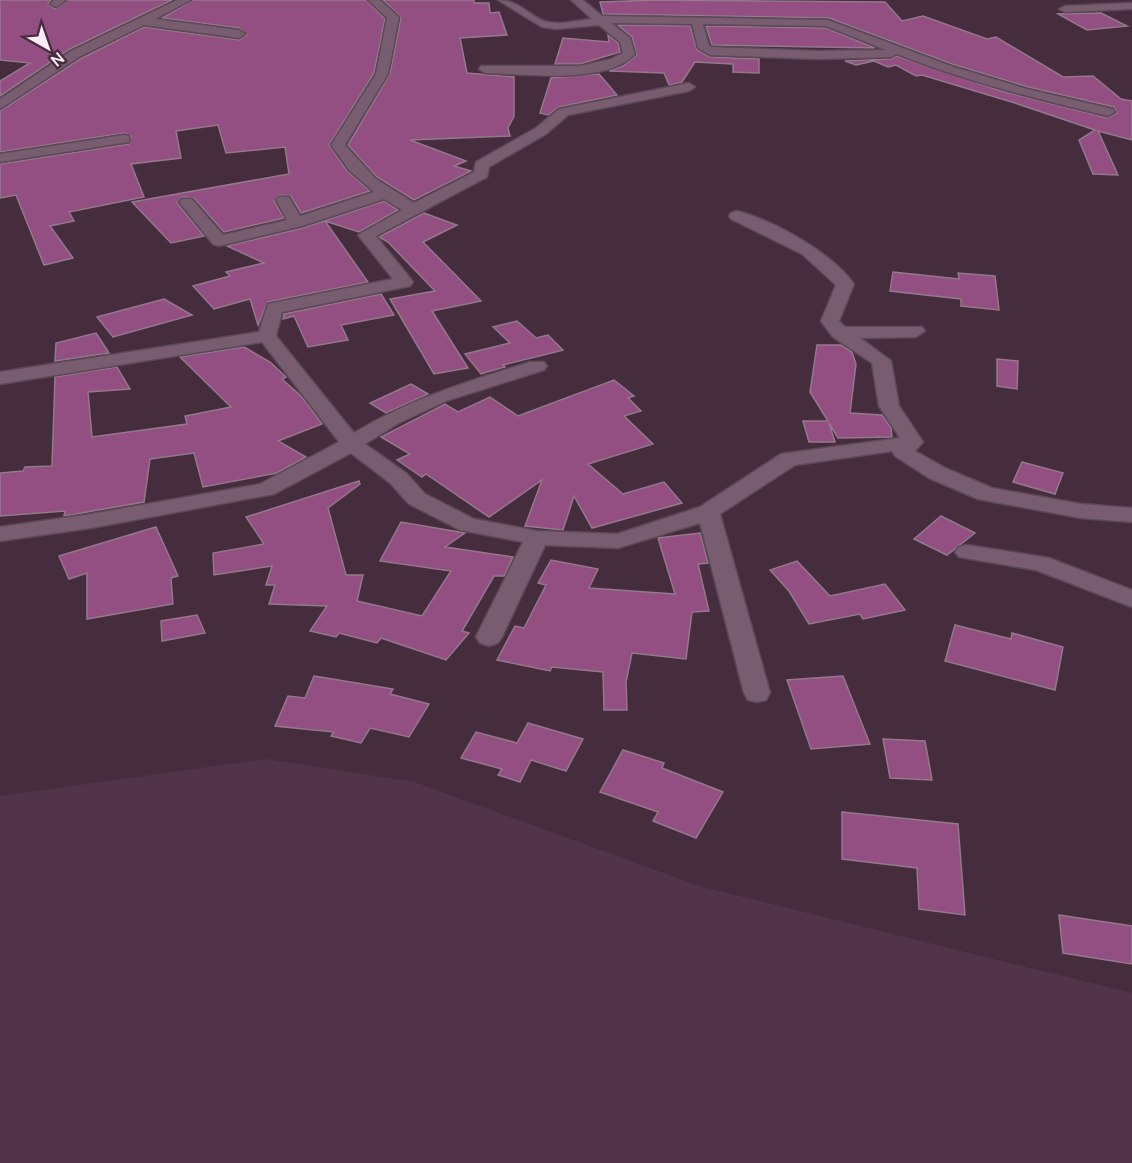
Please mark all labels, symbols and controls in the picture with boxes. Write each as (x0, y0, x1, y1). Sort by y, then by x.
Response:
north arrow (18, 18, 78, 78)
text: N (46, 47, 69, 72)

